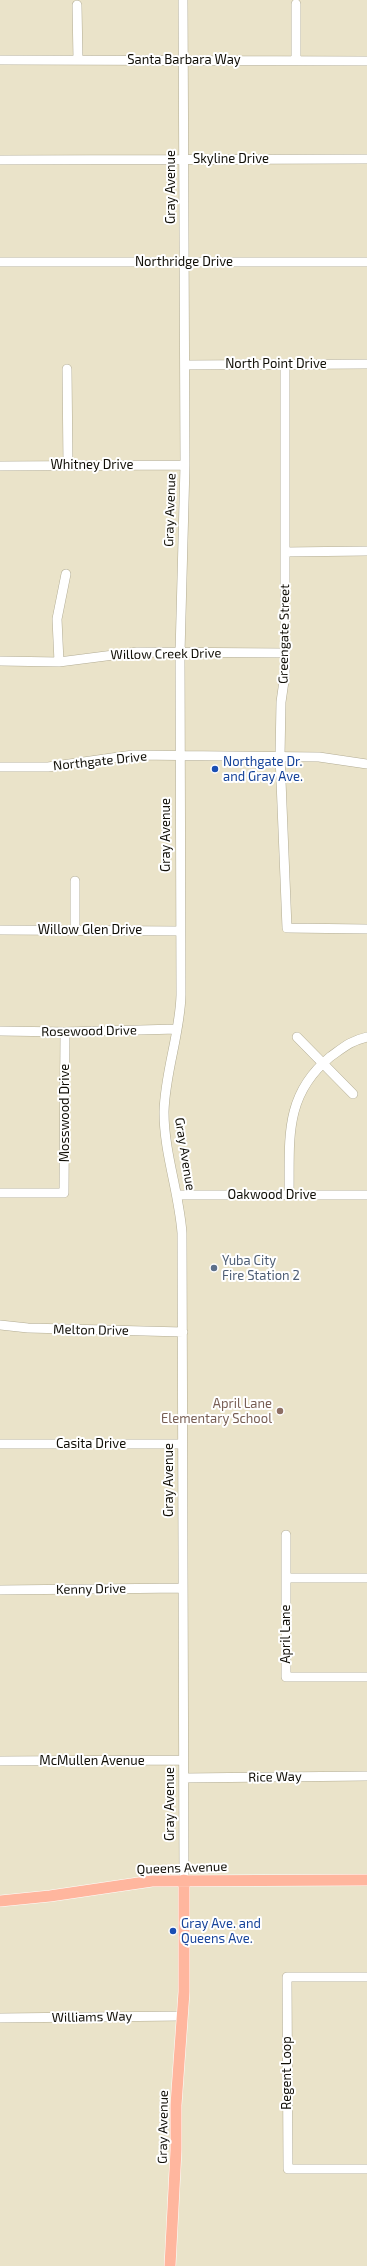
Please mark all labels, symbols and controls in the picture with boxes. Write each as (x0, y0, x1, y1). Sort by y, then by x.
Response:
street label: Santa Barbara Way (127, 52, 241, 68)
street label: Gray Avenue (163, 150, 179, 224)
street label: Skyline Drive (193, 151, 269, 167)
street label: Northridge Drive (135, 254, 233, 270)
street label: North Point Drive (225, 356, 327, 372)
street label: Whitney Drive (50, 457, 134, 473)
street label: Gray Avenue (161, 473, 179, 547)
street label: Greengate Street (275, 584, 293, 684)
street label: Willow Creek Drive (110, 645, 222, 663)
street label: Northgate Drive (52, 748, 148, 774)
place label: Northgate Dr. and Gray Ave. (223, 754, 303, 785)
marker: Northgate Dr. and Gray Ave. (210, 764, 220, 774)
street label: Gray Avenue (158, 798, 174, 872)
street label: Willow Glen Drive (38, 922, 142, 938)
street label: Rosewood Drive (41, 1022, 137, 1040)
street label: Mosswood Drive (57, 1064, 73, 1162)
street label: Gray Avenue (172, 1116, 198, 1192)
street label: Oakwood Drive (227, 1187, 317, 1203)
place label: Yuba City Fire Station 2 (222, 1253, 300, 1284)
marker: Yuba City Fire Station 2 (209, 1263, 219, 1273)
street label: Melton Drive (53, 1322, 129, 1338)
place label: April Lane Elementary School (161, 1396, 272, 1427)
marker: April Lane Elementary School (275, 1406, 285, 1416)
street label: Casita Drive (56, 1436, 126, 1452)
street label: Gray Avenue (161, 1443, 177, 1517)
street label: Kenny Drive (56, 1581, 126, 1597)
street label: April Lane (278, 1604, 294, 1664)
street label: McMullen Avenue (39, 1753, 145, 1769)
street label: Gray Avenue (162, 1767, 178, 1841)
street label: Rice Way (248, 1769, 302, 1785)
street label: Queens Avenue (136, 1859, 228, 1877)
place label: Gray Ave. and Queens Ave. (181, 1916, 261, 1947)
marker: Gray Ave. and Queens Ave. (168, 1926, 178, 1936)
street label: Williams Way (52, 2008, 132, 2026)
street label: Regent Loop (279, 2036, 295, 2110)
street label: Gray Avenue (155, 2090, 171, 2164)

